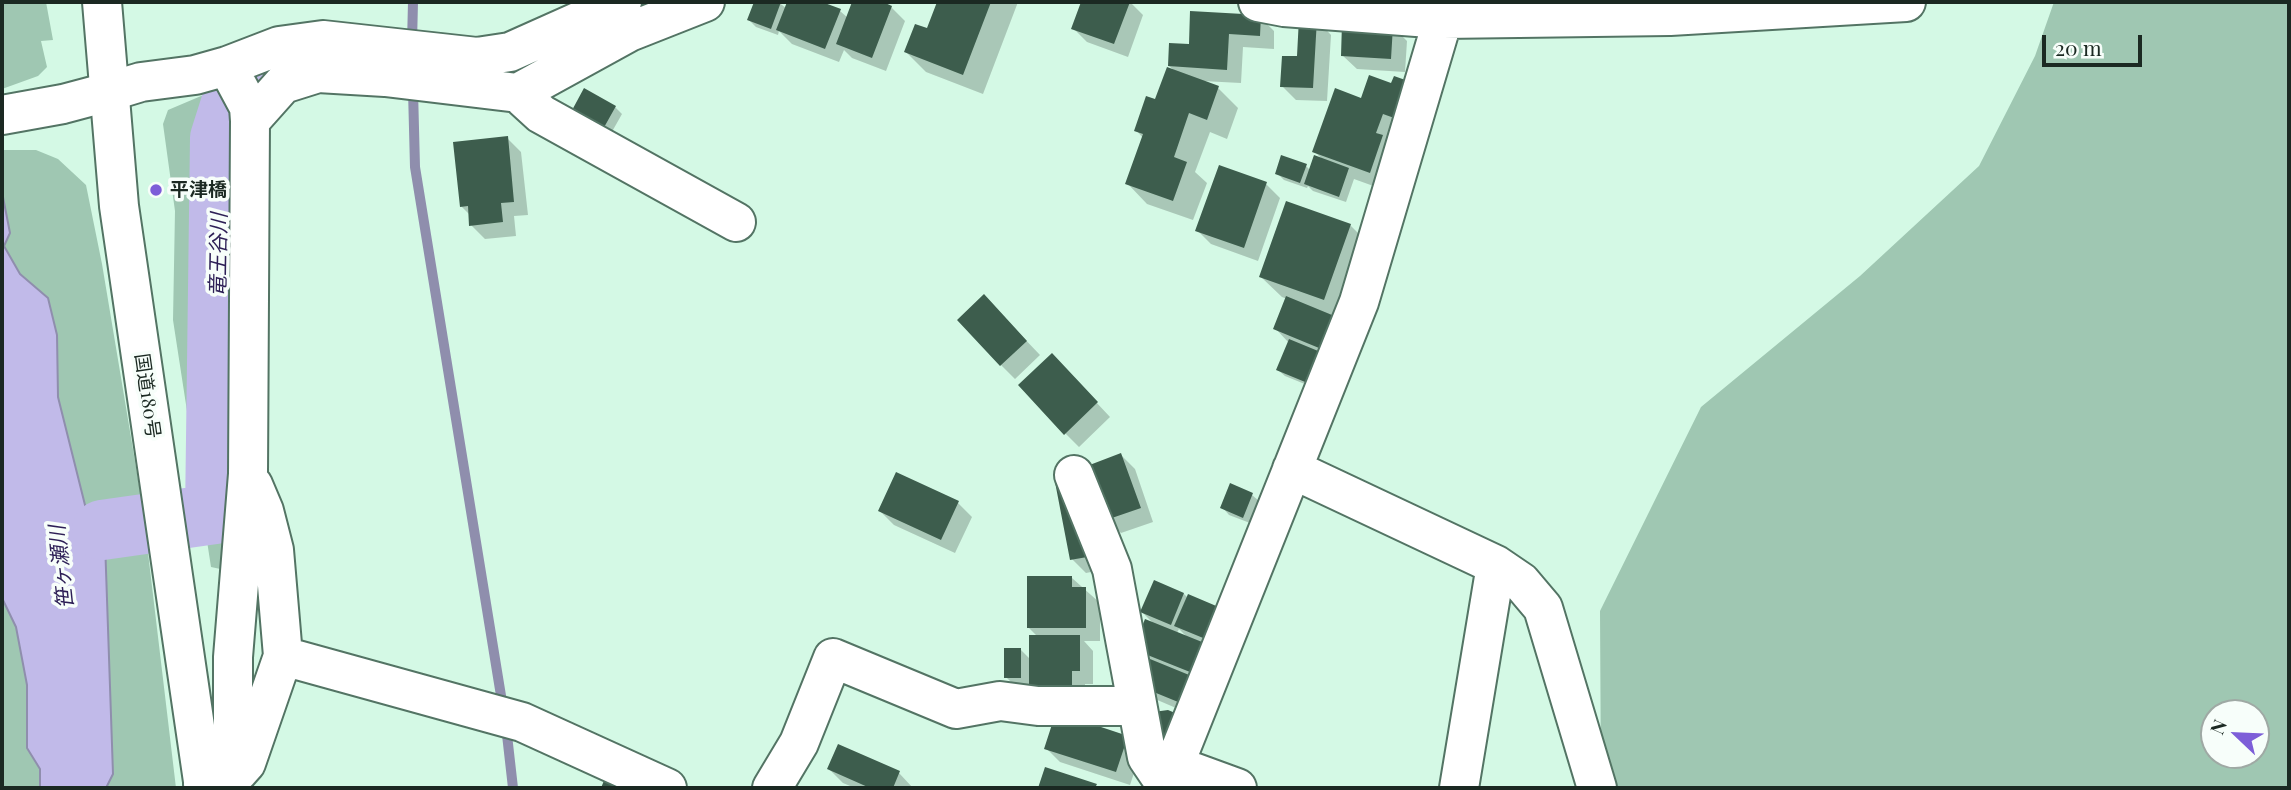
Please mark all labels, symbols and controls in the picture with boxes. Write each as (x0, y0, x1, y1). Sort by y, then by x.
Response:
scale bar (2046, 21, 2146, 65)
text: 20 m (2055, 33, 2102, 61)
place label: 平津橋 (170, 179, 227, 201)
marker: 平津橋 (148, 182, 164, 198)
water label: 竜王谷川 (206, 213, 232, 297)
street label: 国道180号 (130, 352, 164, 440)
water label: 笹ヶ瀬川 (45, 524, 79, 610)
north arrow (2200, 699, 2270, 769)
text: N (2203, 715, 2232, 738)

